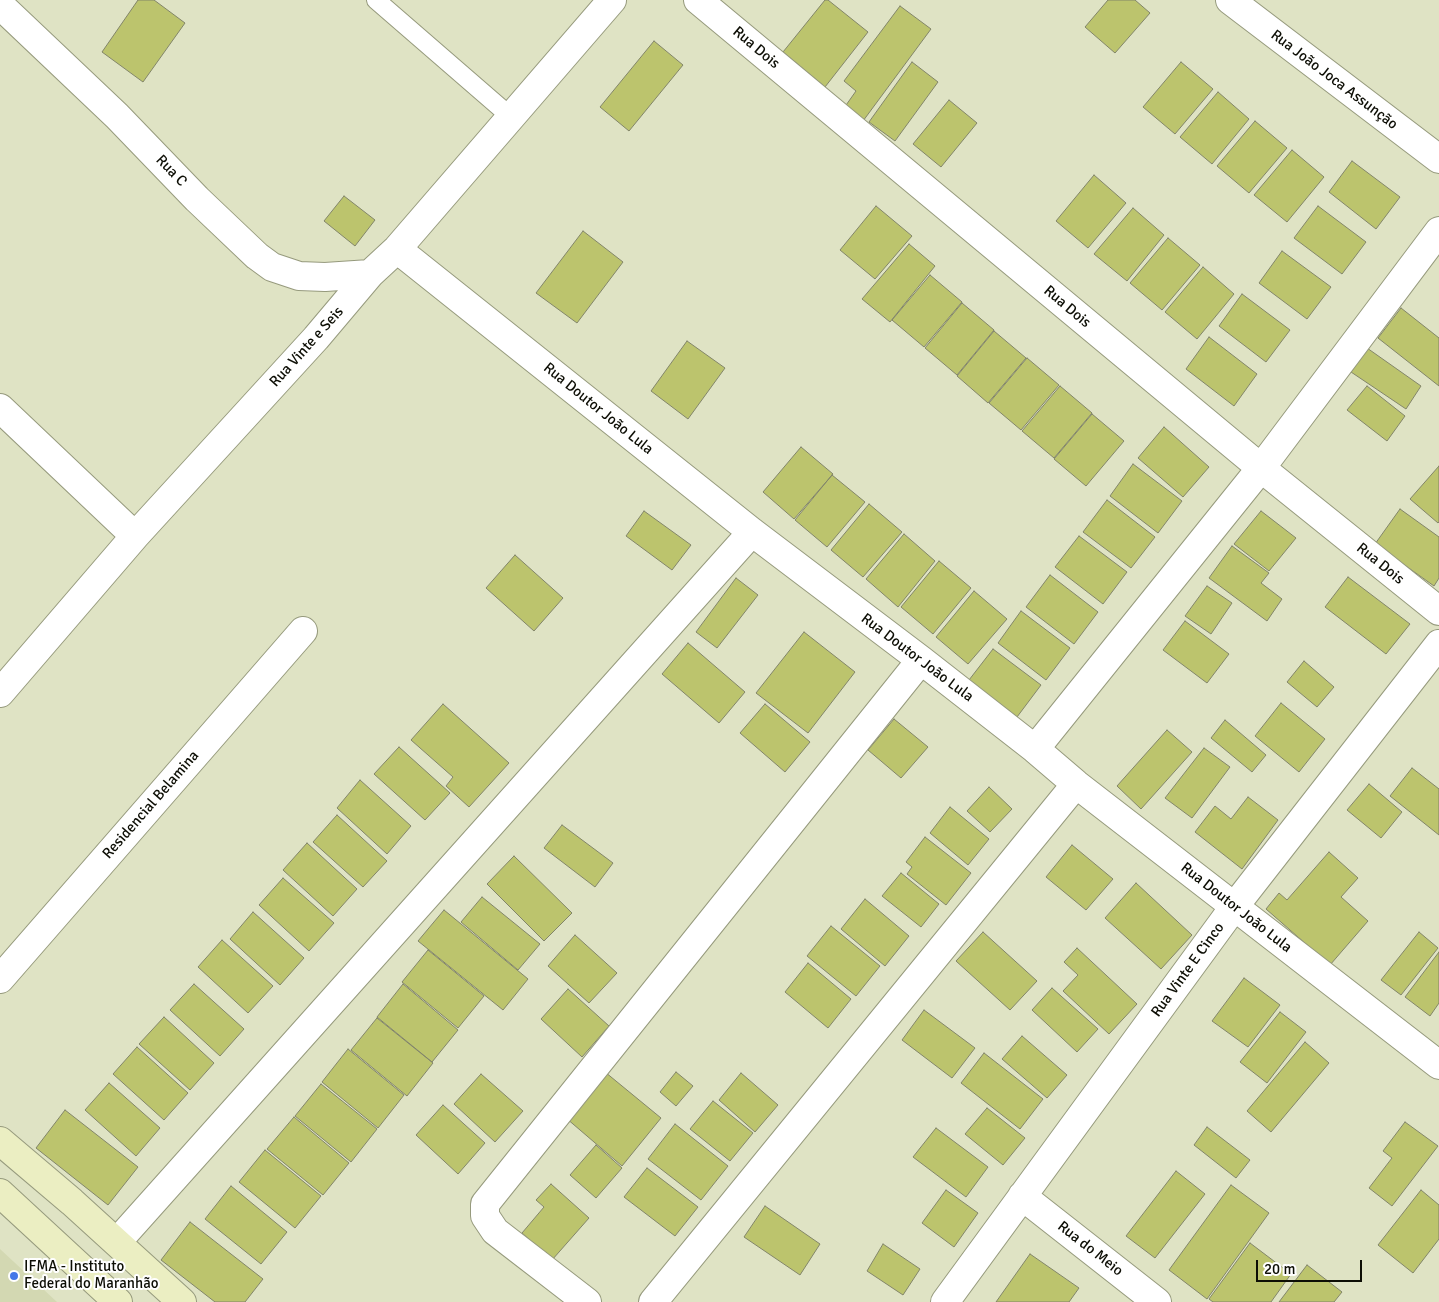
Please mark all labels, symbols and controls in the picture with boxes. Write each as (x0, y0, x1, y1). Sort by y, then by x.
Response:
street label: Rua Dois (729, 23, 783, 73)
street label: Rua João Joca Assunção (1267, 26, 1401, 134)
street label: Rua C (152, 151, 190, 191)
street label: Rua Dois (1040, 282, 1094, 332)
street label: Rua Vinte e Seis (266, 303, 348, 391)
street label: Rua Doutor João Lula (539, 359, 657, 459)
street label: Rua Dois (1353, 539, 1407, 589)
street label: Rua Doutor João Lula (857, 610, 977, 706)
street label: Residencial Belamina (99, 747, 203, 863)
street label: Rua Doutor João Lula (1177, 859, 1295, 957)
street label: Rua Vinte E Cinco (1148, 919, 1228, 1021)
street label: Rua do Meio (1054, 1218, 1126, 1280)
scale bar (1259, 1250, 1365, 1282)
place label: IFMA - Instituto Federal do Maranhão (24, 1258, 159, 1293)
text: 20 m (1264, 1260, 1295, 1278)
marker: IFMA - Instituto Federal do Maranhão (8, 1270, 20, 1282)

